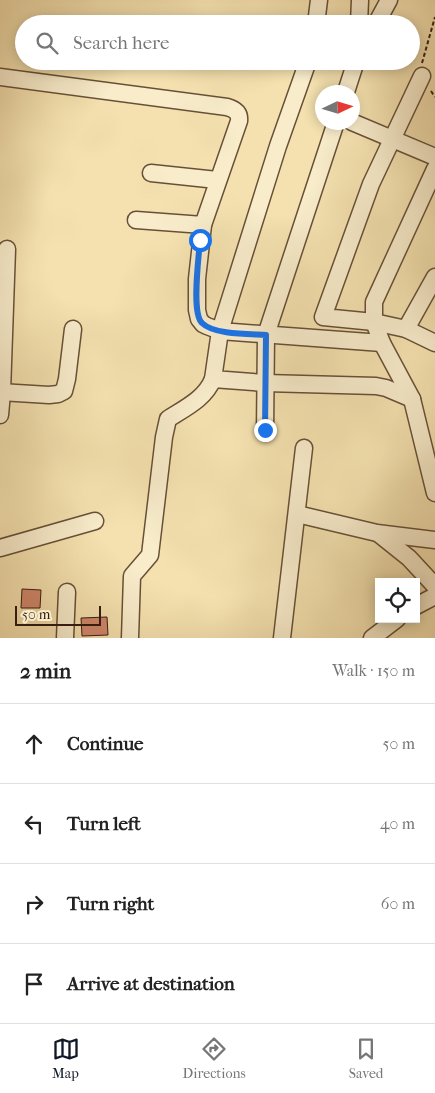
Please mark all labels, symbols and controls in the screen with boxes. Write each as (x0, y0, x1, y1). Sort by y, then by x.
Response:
search box (15, 15, 420, 70)
icon: search (33, 29, 61, 57)
text: Search here (73, 32, 169, 54)
north arrow (315, 85, 360, 130)
route start (189, 229, 212, 252)
route end (254, 419, 277, 442)
map controls (375, 578, 420, 623)
button: locate (375, 578, 420, 623)
scale bar (15, 603, 101, 626)
text: 50 m (22, 606, 50, 623)
text: 2 min (20, 659, 71, 683)
text: Walk · 150 m (332, 661, 415, 680)
icon: ahead (20, 730, 48, 758)
text: Continue (67, 733, 143, 755)
text: 50 m (383, 734, 415, 753)
icon: left (20, 810, 48, 838)
text: Turn left (67, 813, 141, 835)
text: 40 m (380, 814, 415, 833)
icon: right (20, 890, 48, 918)
text: Turn right (67, 893, 154, 915)
text: 60 m (381, 894, 415, 913)
icon: arrive (20, 970, 48, 998)
text: Arrive at destination (67, 973, 235, 995)
tab: Map (52, 1035, 80, 1082)
tab: Directions (183, 1035, 246, 1082)
tab: Saved (349, 1035, 383, 1082)

